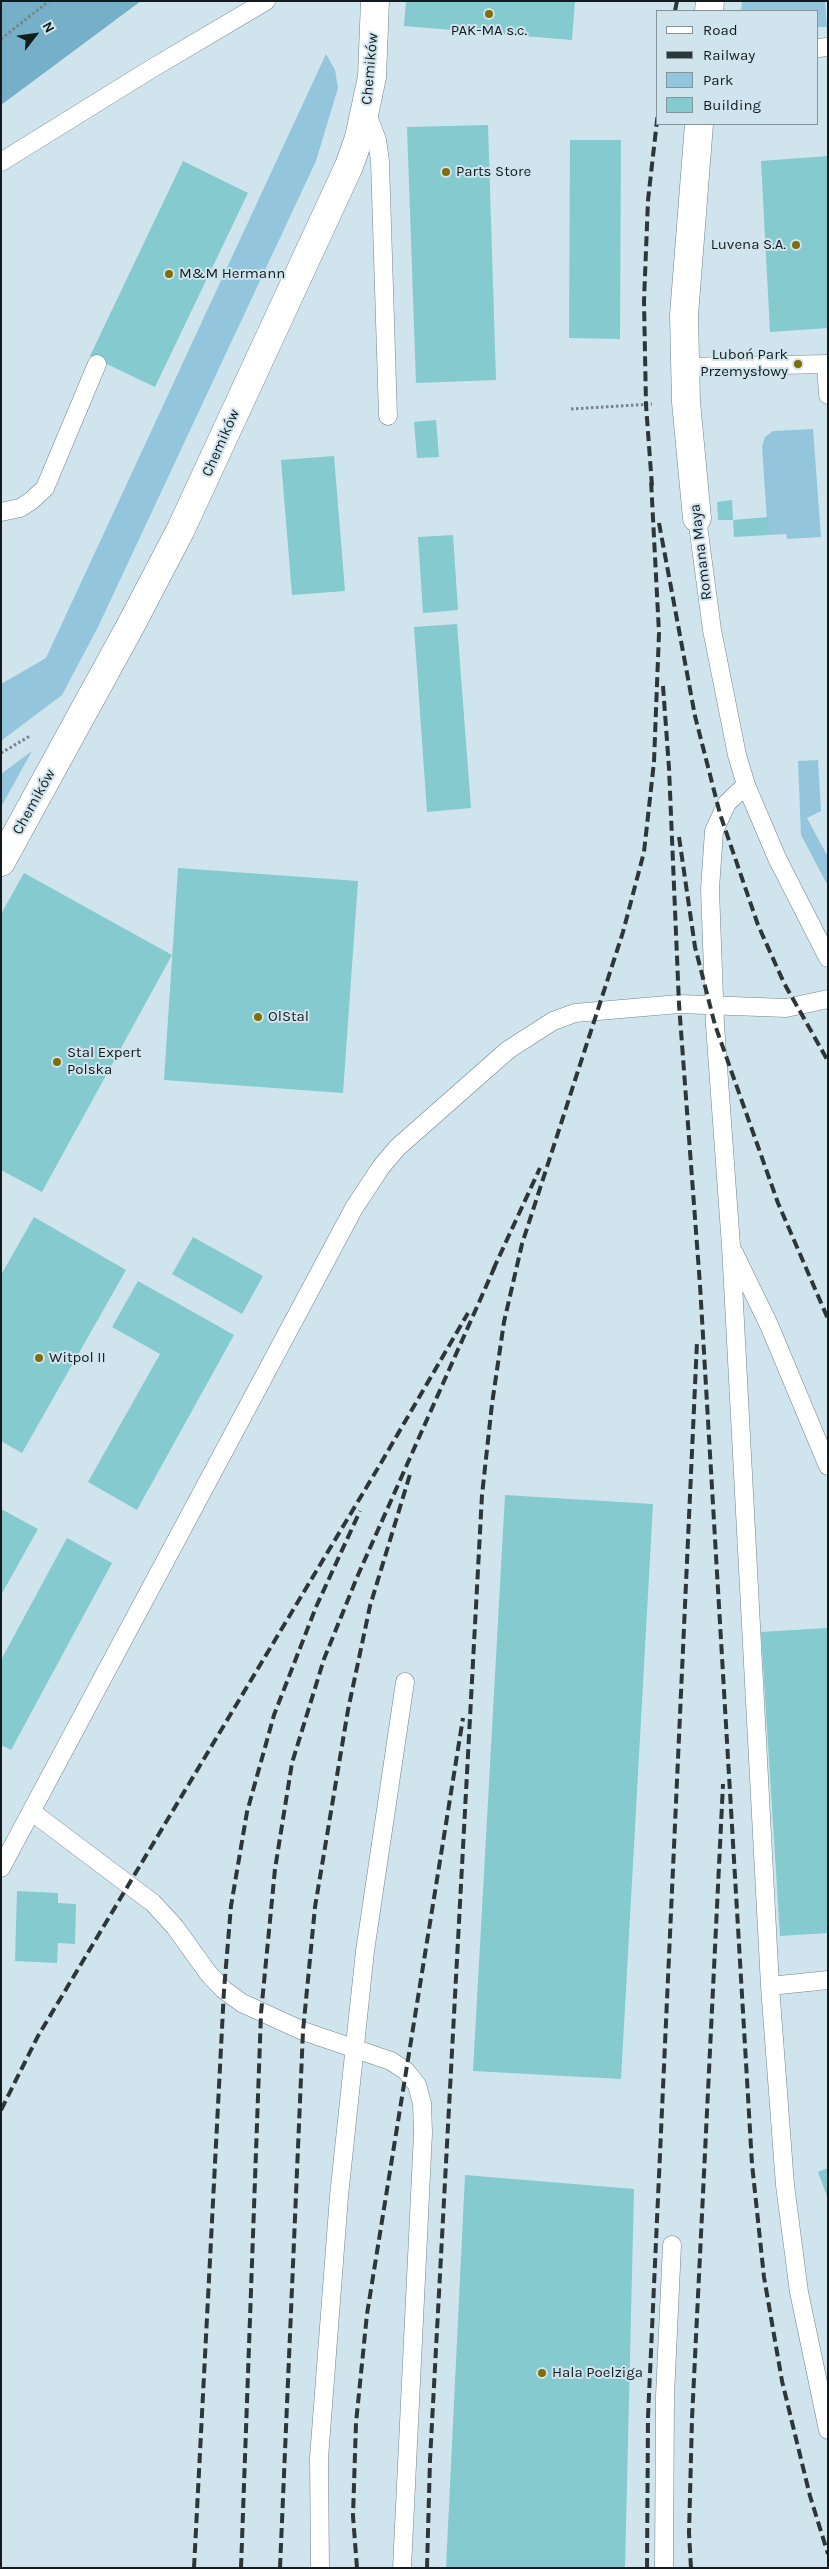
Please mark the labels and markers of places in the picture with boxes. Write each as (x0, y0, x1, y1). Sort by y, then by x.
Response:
marker: PAK-MA s.c. (483, 8, 495, 20)
place label: PAK-MA s.c. (451, 22, 527, 40)
place label: Parts Store (456, 163, 531, 181)
marker: Parts Store (440, 166, 452, 178)
place label: Luvena S.A. (711, 236, 786, 254)
marker: Luvena S.A. (790, 239, 802, 251)
place label: M&M Hermann (179, 265, 285, 283)
marker: M&M Hermann (163, 268, 175, 280)
place label: Luboń Park Przemysłowy (700, 346, 788, 381)
marker: Luboń Park Przemysłowy (792, 358, 804, 370)
place label: OlStal (268, 1008, 309, 1026)
marker: OlStal (252, 1011, 264, 1023)
place label: Stal Expert Polska (67, 1044, 141, 1079)
marker: Stal Expert Polska (51, 1056, 63, 1068)
place label: Witpol II (49, 1349, 106, 1367)
marker: Witpol II (33, 1352, 45, 1364)
place label: Hala Poelziga (552, 2364, 643, 2382)
marker: Hala Poelziga (536, 2367, 548, 2379)

